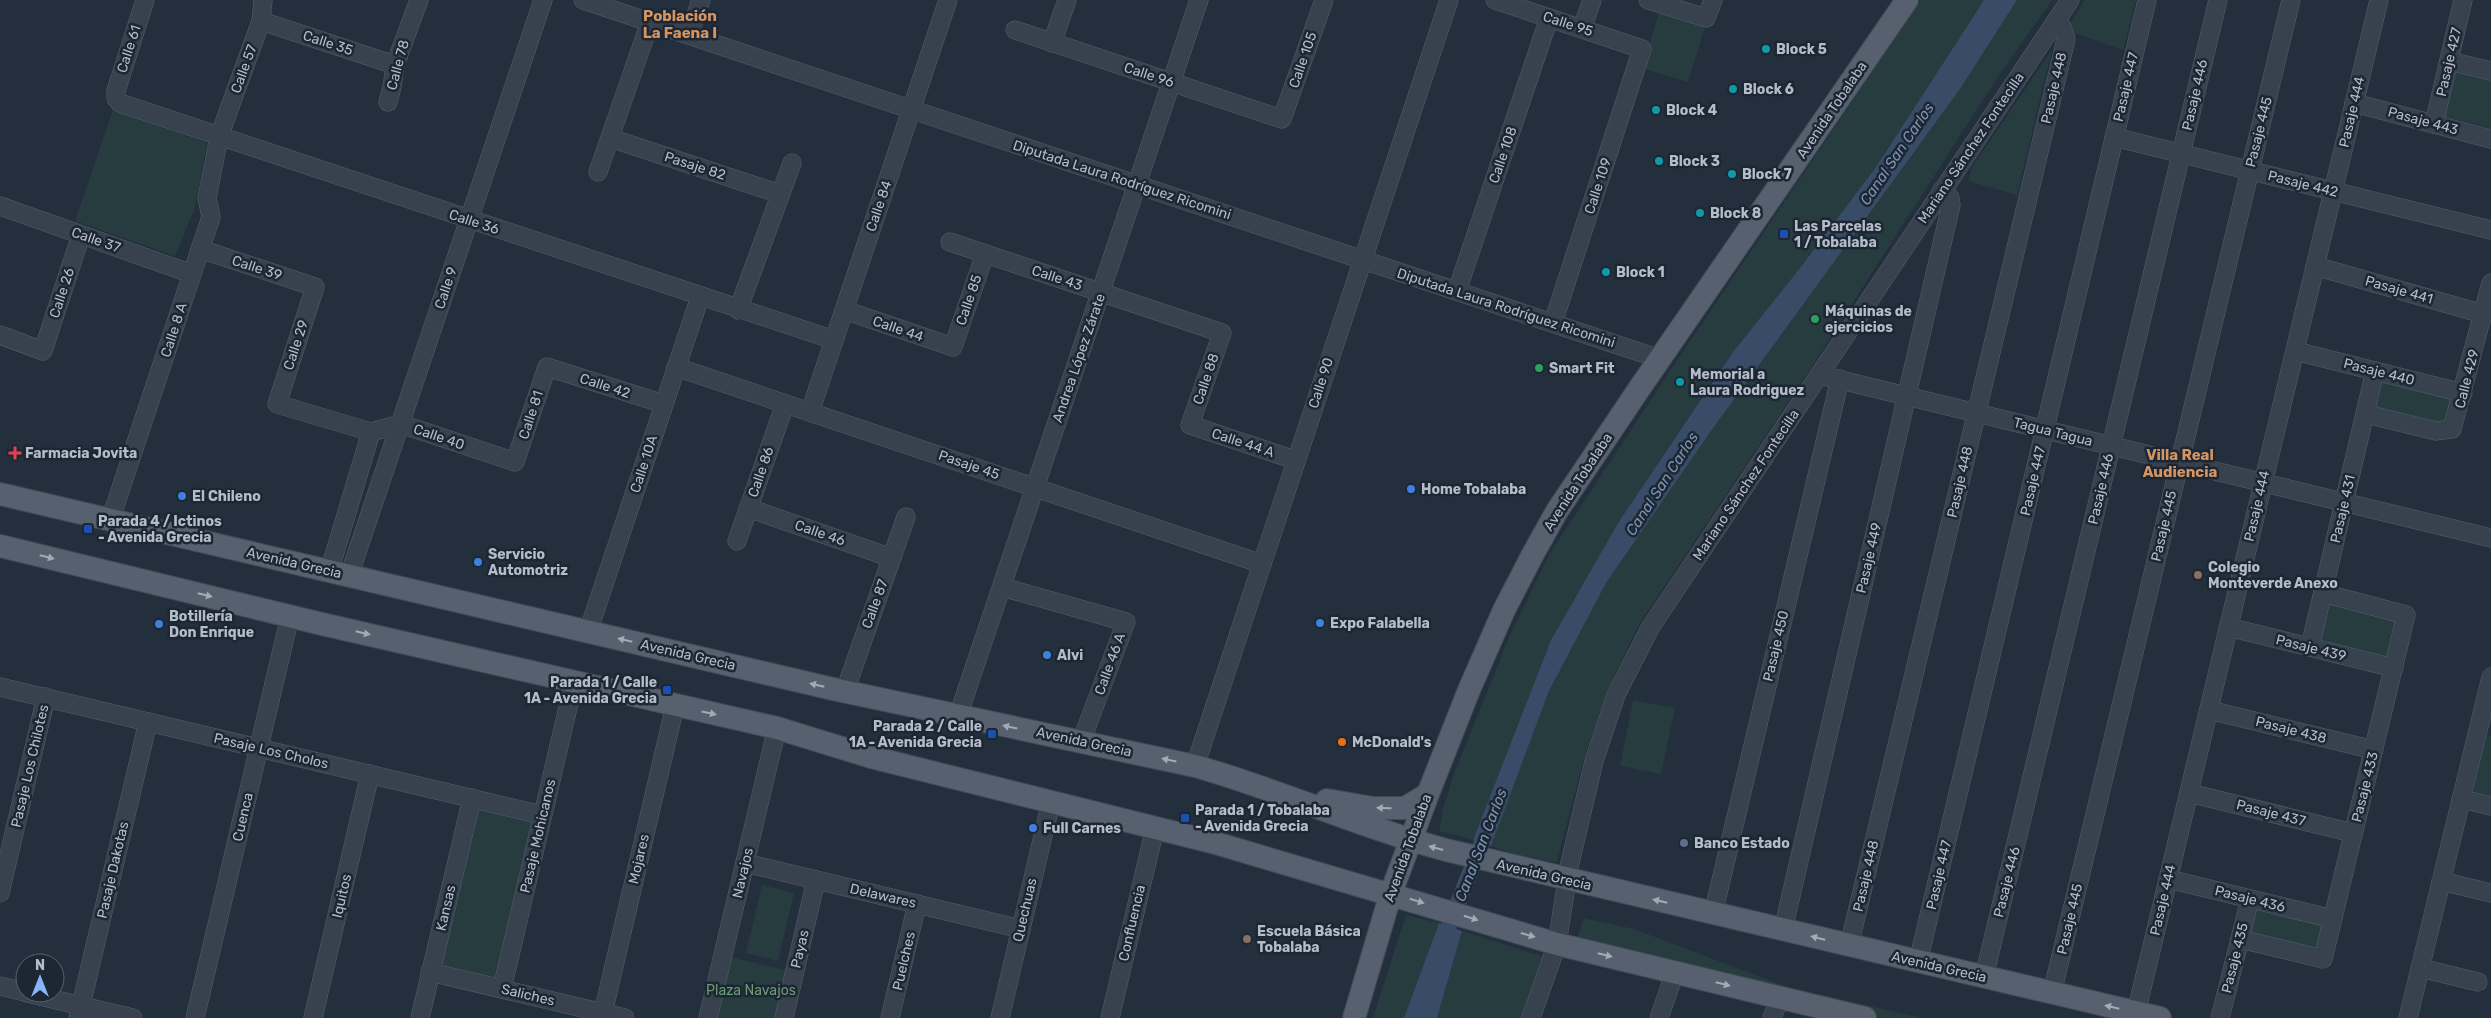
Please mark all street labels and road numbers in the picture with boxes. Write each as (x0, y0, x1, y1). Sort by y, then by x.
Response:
street label: Calle 95 (1541, 8, 1595, 40)
street label: Calle 61 (113, 23, 145, 75)
street label: Pasaje 427 (2433, 26, 2465, 98)
street label: Calle 35 (301, 27, 355, 59)
street label: Calle 105 (1285, 30, 1321, 90)
street label: Calle 78 (383, 38, 413, 92)
street label: Calle 57 (227, 42, 261, 96)
street label: Pasaje 448 (2038, 51, 2070, 125)
street label: Pasaje 447 (2110, 51, 2142, 123)
street label: Avenida Tobalaba (1793, 58, 1871, 162)
street label: Pasaje 446 (2179, 58, 2211, 132)
street label: Calle 96 (1122, 59, 1176, 91)
street label: Mariano Sánchez Fontecilla (1914, 69, 2028, 227)
street label: Pasaje 444 (2336, 74, 2369, 149)
street label: Pasaje 445 (2242, 95, 2276, 169)
street label: Pasaje 443 (2386, 103, 2460, 139)
street label: Calle 108 (1485, 124, 1521, 186)
street label: Diputada Laura Rodríguez Ricomini (1011, 137, 1233, 223)
street label: Pasaje 82 (662, 148, 728, 184)
street label: Calle 109 (1581, 156, 1615, 216)
street label: Pasaje 442 (2266, 167, 2340, 201)
street label: Calle 84 (862, 178, 896, 234)
street label: Calle 36 (447, 206, 501, 238)
street label: Calle 37 (69, 224, 123, 256)
street label: Calle 39 (230, 252, 284, 284)
street label: Calle 43 (1030, 262, 1084, 294)
street label: Calle 9 (431, 265, 461, 311)
street label: Diputada Laura Rodríguez Ricomini (1395, 265, 1617, 351)
street label: Calle 26 (46, 266, 78, 320)
street label: Calle 85 (952, 272, 986, 328)
street label: Pasaje 441 (2363, 272, 2435, 308)
street label: Andrea López Zárate (1049, 291, 1109, 425)
street label: Calle 8 A (157, 300, 191, 359)
street label: Calle 44 (870, 312, 926, 346)
street label: Calle 29 (280, 318, 312, 372)
street label: Calle 429 (2451, 348, 2483, 410)
street label: Calle 88 (1189, 351, 1223, 407)
street label: Calle 90 (1305, 355, 1337, 411)
street label: Pasaje 440 (2342, 355, 2416, 389)
street label: Calle 42 (578, 370, 632, 402)
street label: Calle 81 (515, 389, 547, 441)
street label: Mariano Sánchez Fontecilla (1689, 406, 1803, 564)
street label: Tagua Tagua (2012, 414, 2094, 450)
street label: Calle 40 (411, 420, 467, 454)
street label: Calle 44 A (1209, 425, 1277, 461)
street label: Avenida Tobalaba (1540, 430, 1616, 534)
street label: Calle 10A (627, 433, 661, 495)
street label: Calle 86 (744, 444, 778, 500)
street label: Pasaje 448 (1944, 445, 1976, 519)
street label: Pasaje 447 (2017, 445, 2049, 517)
street label: Pasaje 45 (936, 447, 1002, 483)
street label: Pasaje 446 (2085, 452, 2117, 526)
street label: Pasaje 444 (2241, 468, 2274, 543)
street label: Pasaje 431 (2327, 473, 2359, 545)
street label: Pasaje 445 (2148, 489, 2180, 563)
street label: Calle 46 (793, 516, 847, 550)
street label: Pasaje 449 (1853, 521, 1885, 595)
street label: Avenida Grecia (245, 544, 343, 582)
street label: Calle 87 (858, 577, 892, 631)
street label: Pasaje 450 (1760, 609, 1792, 683)
street label: Calle 46 A (1091, 630, 1129, 697)
street label: Pasaje 439 (2274, 631, 2348, 665)
street label: Avenida Grecia (639, 636, 737, 674)
street label: Pasaje Los Chilotes (8, 703, 52, 829)
street label: Pasaje 438 (2254, 713, 2328, 747)
street label: Avenida Grecia (1035, 724, 1133, 760)
street label: Pasaje Los Cholos (212, 730, 330, 772)
street label: Pasaje 433 (2348, 750, 2382, 824)
street label: Pasaje Mohicanos (517, 777, 559, 895)
street label: Cuenca (229, 791, 257, 843)
street label: Avenida Tobalaba (1381, 792, 1435, 904)
street label: Pasaje 437 (2235, 796, 2307, 830)
street label: Pasaje Dakotas (94, 820, 132, 920)
street label: Mojares (625, 832, 653, 886)
street label: Pasaje 448 (1850, 839, 1882, 913)
street label: Pasaje 447 (1923, 839, 1955, 911)
street label: Pasaje 446 (1990, 845, 2024, 919)
street label: Navajos (729, 846, 757, 900)
street label: Avenida Grecia (1495, 856, 1593, 894)
street label: Pasaje 444 (2147, 862, 2180, 937)
street label: Iquitos (329, 872, 355, 920)
street label: Quechuas (1009, 876, 1041, 944)
street label: Delawares (848, 880, 918, 912)
street label: Pasaje 445 (2054, 882, 2086, 956)
street label: Pasaje 436 (2213, 882, 2287, 916)
street label: Kansas (432, 883, 460, 933)
street label: Confluencia (1115, 883, 1149, 963)
street label: Pasaje 435 (2218, 921, 2252, 995)
street label: Payas (787, 928, 813, 970)
street label: Puelches (889, 930, 919, 992)
street label: Avenida Grecia (1890, 948, 1988, 986)
street label: Saliches (500, 981, 556, 1009)

